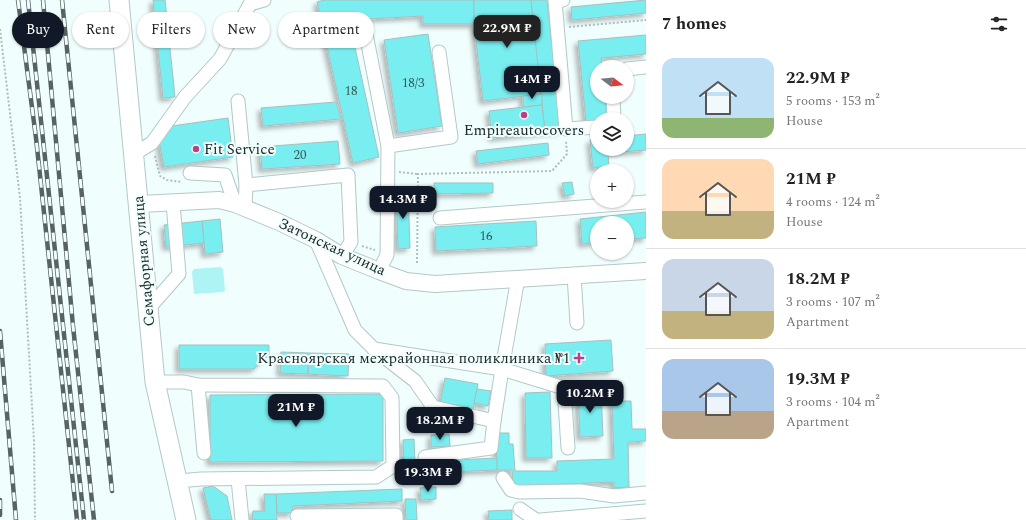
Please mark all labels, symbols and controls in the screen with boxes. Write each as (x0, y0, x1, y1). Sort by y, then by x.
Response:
text: 7 homes (662, 11, 727, 37)
chip: Buy (12, 12, 64, 48)
chip: Rent (72, 12, 129, 48)
chip: Filters (137, 12, 205, 48)
chip: New (213, 12, 270, 48)
chip: Apartment (278, 12, 374, 48)
icon: filters (988, 13, 1010, 35)
pin: 22.9M ₽ (470, 15, 544, 49)
text: 22.9M ₽ (483, 18, 531, 38)
north arrow (590, 60, 634, 104)
map controls (590, 60, 634, 260)
text: 22.9M ₽ (786, 65, 850, 91)
pin: 14M ₽ (504, 66, 560, 100)
text: 14M ₽ (513, 69, 551, 89)
house number: 18/3 (402, 73, 425, 93)
icon: home (694, 74, 742, 122)
house number: 18 (345, 81, 358, 101)
text: 5 rooms · 153 m² (786, 91, 880, 111)
marker: Empireautocovers (519, 110, 529, 120)
text: House (786, 111, 823, 131)
button: layers (590, 112, 634, 156)
place label: Empireautocovers (464, 119, 584, 142)
place label: Fit Service (204, 138, 275, 161)
marker: Fit Service (191, 144, 201, 154)
house number: 20 (294, 145, 307, 165)
button: + (590, 164, 634, 208)
text: 21M ₽ (786, 166, 836, 192)
icon: home (694, 175, 742, 223)
pin: 14.3M ₽ (366, 186, 440, 220)
text: 14.3M ₽ (379, 189, 427, 209)
text: 4 rooms · 124 m² (786, 192, 880, 212)
street label: Семафорная улица (127, 194, 161, 327)
street label: Затонская улица (274, 212, 390, 282)
text: House (786, 212, 823, 232)
button: − (590, 216, 634, 260)
house number: 16 (480, 226, 493, 246)
text: 18.2M ₽ (786, 266, 850, 292)
icon: home (694, 275, 742, 323)
text: 3 rooms · 107 m² (786, 292, 880, 312)
text: Apartment (786, 312, 849, 332)
place label: Красноярская межрайонная поликлиника №1 (257, 347, 570, 370)
marker: Красноярская межрайонная поликлиника №1 (573, 352, 585, 364)
text: 19.3M ₽ (786, 366, 850, 392)
icon: home (694, 375, 742, 423)
pin: 10.2M ₽ (553, 380, 627, 414)
text: 10.2M ₽ (566, 383, 614, 403)
text: 3 rooms · 104 m² (786, 392, 880, 412)
pin: 21M ₽ (268, 394, 324, 428)
text: 21M ₽ (277, 397, 315, 417)
pin: 18.2M ₽ (403, 407, 477, 441)
text: 18.2M ₽ (416, 410, 464, 430)
text: Apartment (786, 412, 849, 432)
pin: 19.3M ₽ (391, 459, 465, 493)
text: 19.3M ₽ (404, 462, 452, 482)

